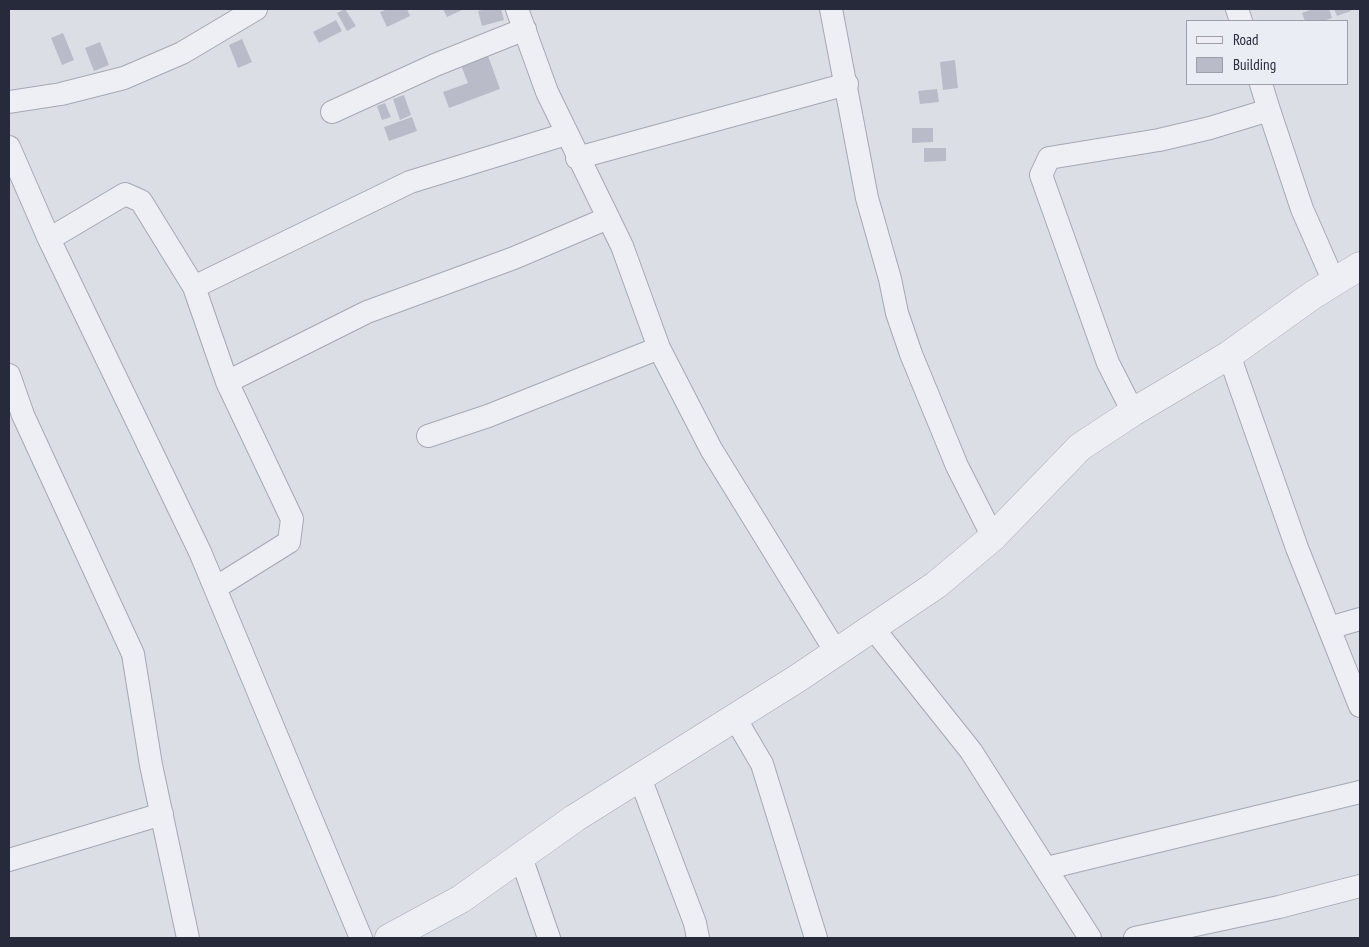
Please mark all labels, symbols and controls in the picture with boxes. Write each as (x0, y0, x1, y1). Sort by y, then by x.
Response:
legend (1186, 20, 1349, 85)
text: Road (1233, 30, 1259, 49)
text: Building (1233, 55, 1276, 74)

